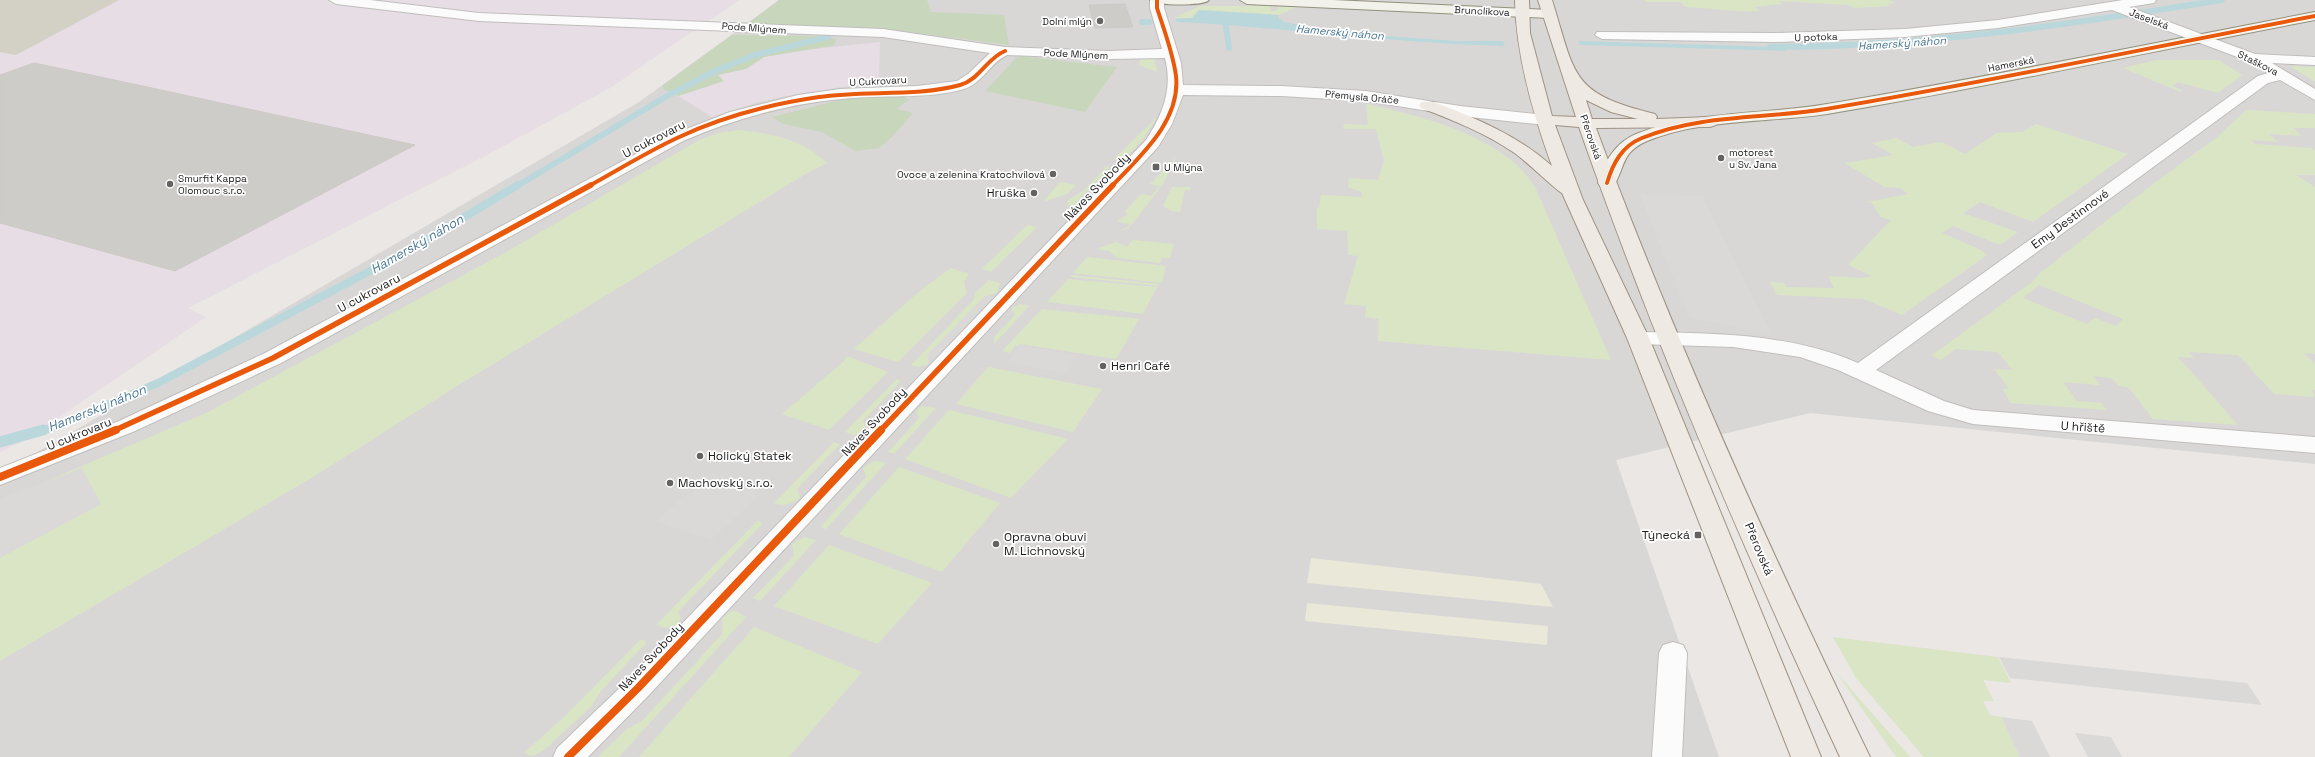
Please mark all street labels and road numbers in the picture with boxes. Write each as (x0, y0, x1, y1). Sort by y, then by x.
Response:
street label: Brunclíkova (1454, 3, 1510, 19)
street label: Jaselská (2127, 6, 2171, 33)
street label: Pode Mlýnem (721, 19, 787, 37)
street label: U potoka (1794, 30, 1838, 44)
street label: Pode Mlýnem (1043, 46, 1109, 62)
street label: Staškova (2235, 48, 2281, 79)
street label: Hamerská (1987, 53, 2035, 75)
street label: U Cukrovaru (849, 73, 907, 89)
street label: Přemysla Oráče (1325, 87, 1400, 107)
street label: Přerovská (1577, 113, 1605, 161)
street label: U cukrovaru (620, 116, 688, 162)
street label: Náves Svobody (1061, 150, 1133, 224)
street label: Emy Destinnové (2028, 185, 2112, 253)
street label: U cukrovaru (335, 270, 403, 316)
street label: Náves Svobody (838, 384, 910, 460)
street label: U cukrovaru (44, 414, 114, 454)
street label: U hřiště (2060, 417, 2106, 437)
street label: Přerovská (1741, 520, 1777, 578)
street label: Náves Svobody (615, 619, 687, 695)

